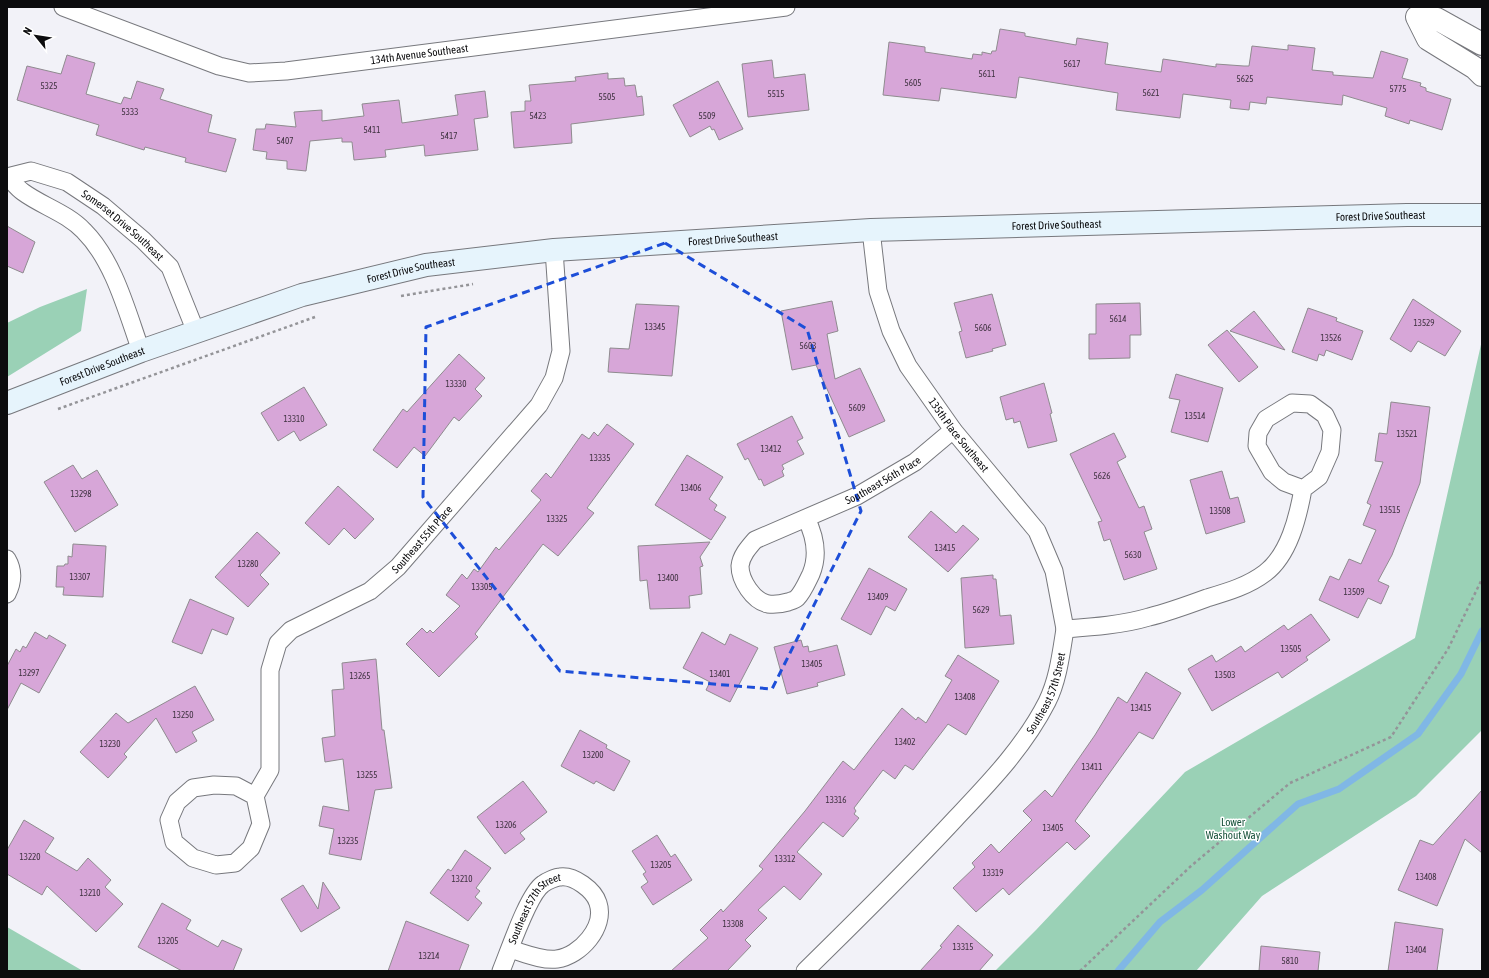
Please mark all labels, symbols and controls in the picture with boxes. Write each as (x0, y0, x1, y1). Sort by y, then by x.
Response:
north arrow (16, 16, 56, 56)
text: N (21, 25, 34, 37)
street label: 134th Avenue Southeast (370, 42, 469, 66)
house number: 5617 (1064, 59, 1080, 69)
house number: 5611 (979, 69, 995, 79)
house number: 5625 (1237, 74, 1253, 84)
house number: 5605 (905, 78, 921, 88)
house number: 5325 (41, 81, 57, 91)
house number: 5775 (1390, 84, 1406, 94)
house number: 5621 (1143, 88, 1159, 98)
house number: 5515 (768, 89, 784, 99)
house number: 5505 (599, 92, 615, 102)
house number: 5333 (122, 107, 138, 117)
house number: 5423 (530, 111, 546, 121)
house number: 5509 (699, 111, 715, 121)
house number: 5411 (364, 125, 380, 135)
house number: 5417 (441, 131, 457, 141)
house number: 5407 (277, 136, 293, 146)
street label: Somerset Drive Southeast (79, 188, 166, 263)
street label: Forest Drive Southeast (1335, 209, 1425, 223)
street label: Forest Drive Southeast (1012, 218, 1102, 232)
street label: Forest Drive Southeast (688, 230, 778, 248)
street label: Forest Drive Southeast (366, 256, 456, 285)
house number: 5614 (1110, 314, 1126, 324)
house number: 13529 (1413, 318, 1435, 328)
house number: 13345 (644, 322, 666, 332)
house number: 5606 (975, 323, 991, 333)
house number: 13526 (1320, 333, 1342, 343)
house number: 5603 (800, 341, 816, 351)
street label: Forest Drive Southeast (58, 344, 146, 388)
house number: 13330 (445, 379, 467, 389)
street label: 135th Place Southeast (926, 396, 991, 474)
house number: 5609 (849, 403, 865, 413)
house number: 13514 (1184, 411, 1206, 421)
house number: 13310 (283, 414, 305, 424)
house number: 13521 (1396, 429, 1418, 439)
house number: 13412 (760, 444, 782, 454)
house number: 13335 (589, 453, 611, 463)
street label: Southeast 56th Place (843, 454, 923, 506)
house number: 5626 (1094, 471, 1110, 481)
house number: 13406 (680, 483, 702, 493)
house number: 13298 (70, 489, 92, 499)
street label: Southeast 55th Place (390, 503, 455, 575)
house number: 13515 (1379, 505, 1401, 515)
house number: 13508 (1209, 506, 1231, 516)
house number: 13325 (546, 514, 568, 524)
house number: 13415 (934, 543, 956, 553)
house number: 5630 (1125, 550, 1141, 560)
house number: 13280 (237, 559, 259, 569)
house number: 13307 (69, 572, 91, 582)
house number: 13400 (657, 573, 679, 583)
house number: 13305 (471, 582, 493, 592)
house number: 13509 (1343, 587, 1365, 597)
house number: 13409 (867, 592, 889, 602)
house number: 5629 (973, 605, 989, 615)
house number: 13505 (1280, 644, 1302, 654)
street label: Southeast 57th Street (1024, 652, 1067, 736)
house number: 13405 (801, 659, 823, 669)
house number: 13297 (18, 668, 40, 678)
house number: 13401 (709, 669, 731, 679)
house number: 13503 (1214, 670, 1236, 680)
house number: 13265 (349, 671, 371, 681)
house number: 13408 (954, 692, 976, 702)
house number: 13415 (1130, 703, 1152, 713)
house number: 13250 (172, 710, 194, 720)
house number: 13402 (894, 737, 916, 747)
house number: 13230 (99, 739, 121, 749)
house number: 13200 (582, 750, 604, 760)
house number: 13411 (1081, 762, 1103, 772)
house number: 13255 (356, 770, 378, 780)
house number: 13316 (825, 795, 847, 805)
park label: Lower Washout Way (1206, 816, 1261, 841)
house number: 13206 (495, 820, 517, 830)
house number: 13405 (1042, 823, 1064, 833)
house number: 13235 (337, 836, 359, 846)
house number: 13220 (19, 852, 41, 862)
house number: 13312 (774, 854, 796, 864)
house number: 13205 (650, 860, 672, 870)
house number: 13319 (982, 868, 1004, 878)
street label: Southeast 57th Street (506, 871, 561, 946)
house number: 13408 (1415, 872, 1437, 882)
house number: 13210 (451, 874, 473, 884)
house number: 13210 (79, 888, 101, 898)
house number: 13308 (722, 919, 744, 929)
house number: 13205 (157, 936, 179, 946)
house number: 13315 (952, 942, 974, 952)
house number: 13404 (1405, 945, 1427, 955)
house number: 13214 (418, 951, 440, 961)
house number: 5810 (1282, 956, 1298, 966)

